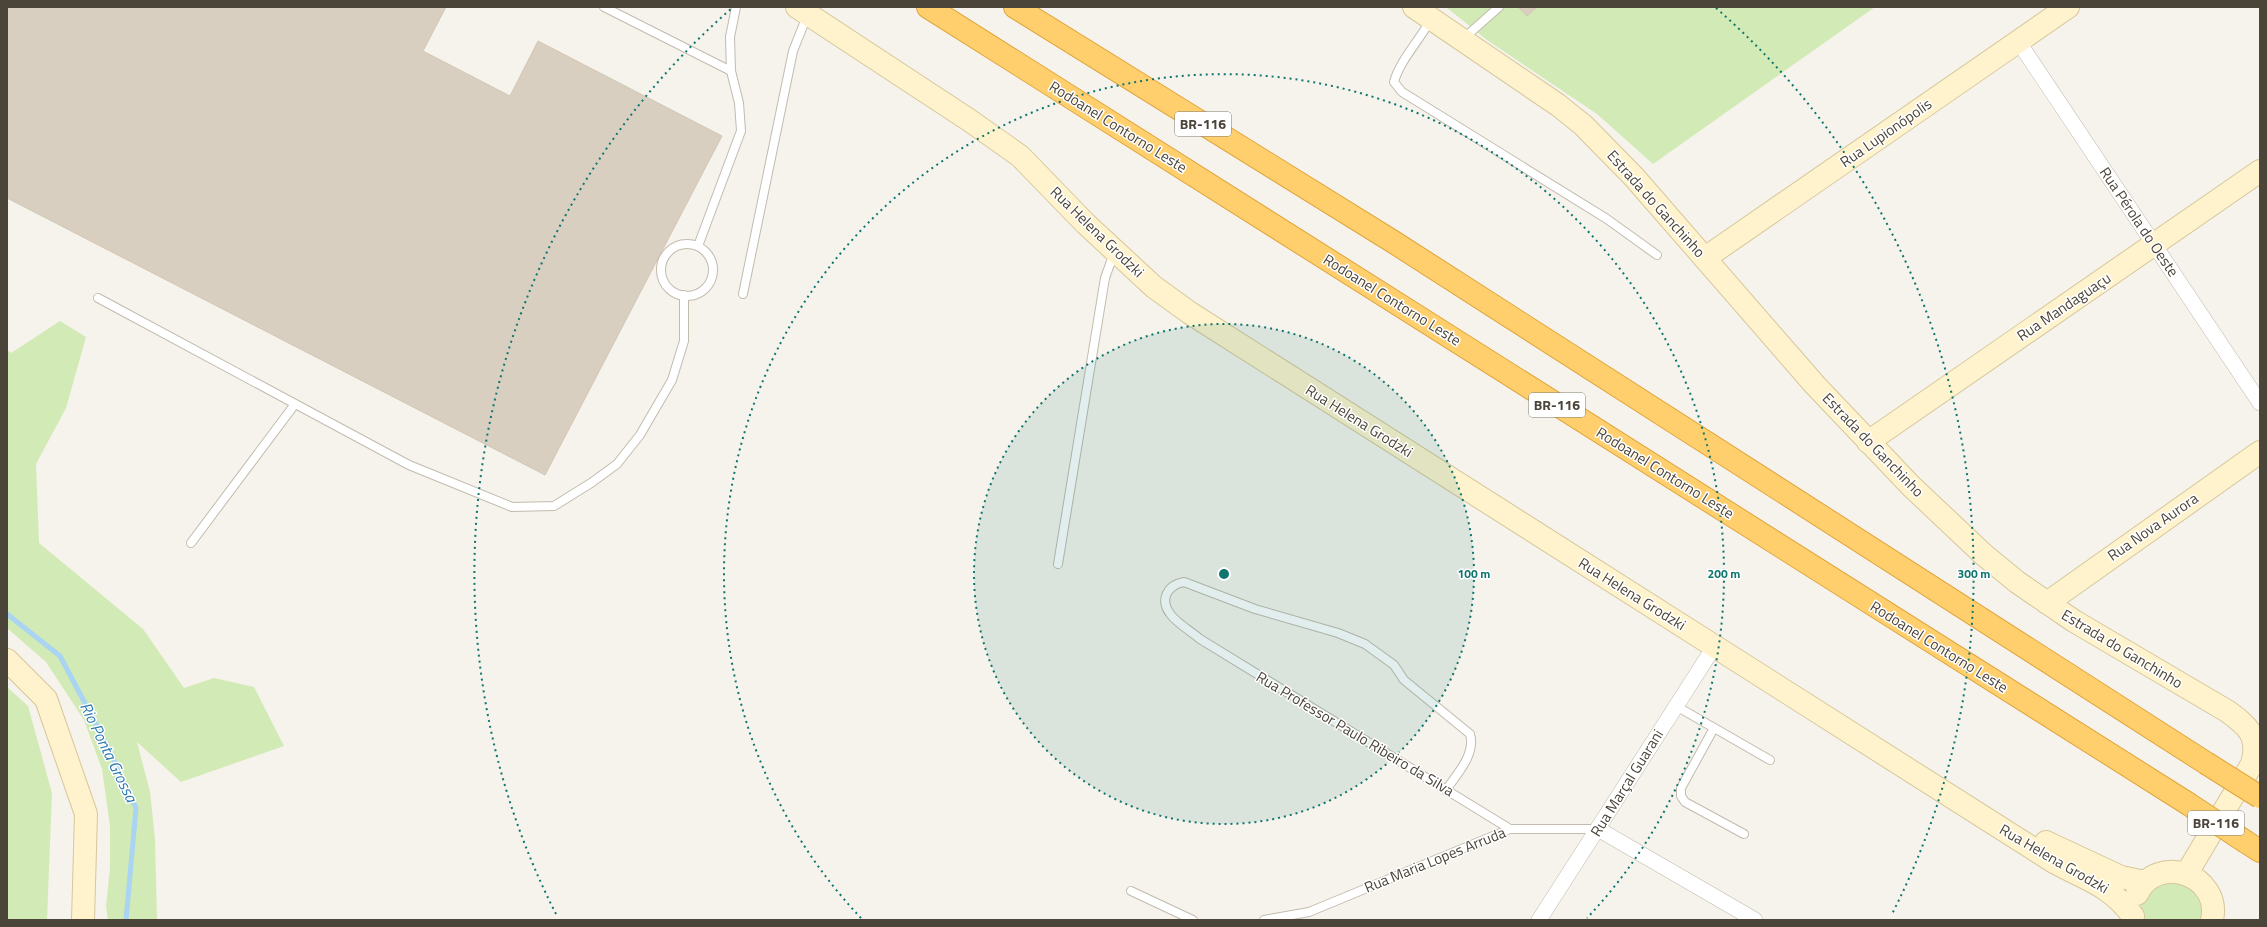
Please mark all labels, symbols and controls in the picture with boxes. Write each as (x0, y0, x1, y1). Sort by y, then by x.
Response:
street label: Rodoanel Contorno Leste (1045, 75, 1192, 178)
street label: Rua Lupionópolis (1835, 92, 1936, 173)
road number: BR-116 (1175, 112, 1231, 136)
street label: Estrada do Ganchinho (1602, 145, 1711, 263)
street label: Rua Pérola do Oeste (2094, 162, 2185, 281)
street label: Rua Helena Grodzki (1045, 181, 1150, 283)
street label: Rodoanel Contorno Leste (1319, 248, 1466, 351)
street label: Rua Mandaguaçu (2012, 266, 2115, 347)
street label: Rua Helena Grodzki (1301, 378, 1417, 463)
street label: Estrada do Ganchinho (1817, 387, 1930, 502)
road number: BR-116 (1529, 393, 1585, 417)
street label: Rodoanel Contorno Leste (1592, 421, 1739, 524)
street label: Rua Nova Aurora (2103, 486, 2203, 566)
street label: Rua Helena Grodzki (1574, 551, 1690, 636)
text: 100 m (1458, 564, 1490, 583)
text: 200 m (1708, 564, 1740, 583)
text: 300 m (1958, 564, 1990, 583)
centre of rings (1217, 567, 1231, 581)
street label: Rodoanel Contorno Leste (1866, 595, 2013, 698)
street label: Estrada do Ganchinho (2057, 603, 2187, 694)
street label: Rua Professor Paulo Ribeiro da Silva (1252, 665, 1459, 802)
water label: Rio Ponta Grossa (74, 698, 144, 807)
street label: Rua Marçal Guarani (1584, 725, 1669, 841)
road number: BR-116 (2188, 811, 2244, 835)
street label: Rua Helena Grodzki (1995, 818, 2113, 899)
street label: Rua Maria Lopes Arruda (1361, 820, 1510, 898)

